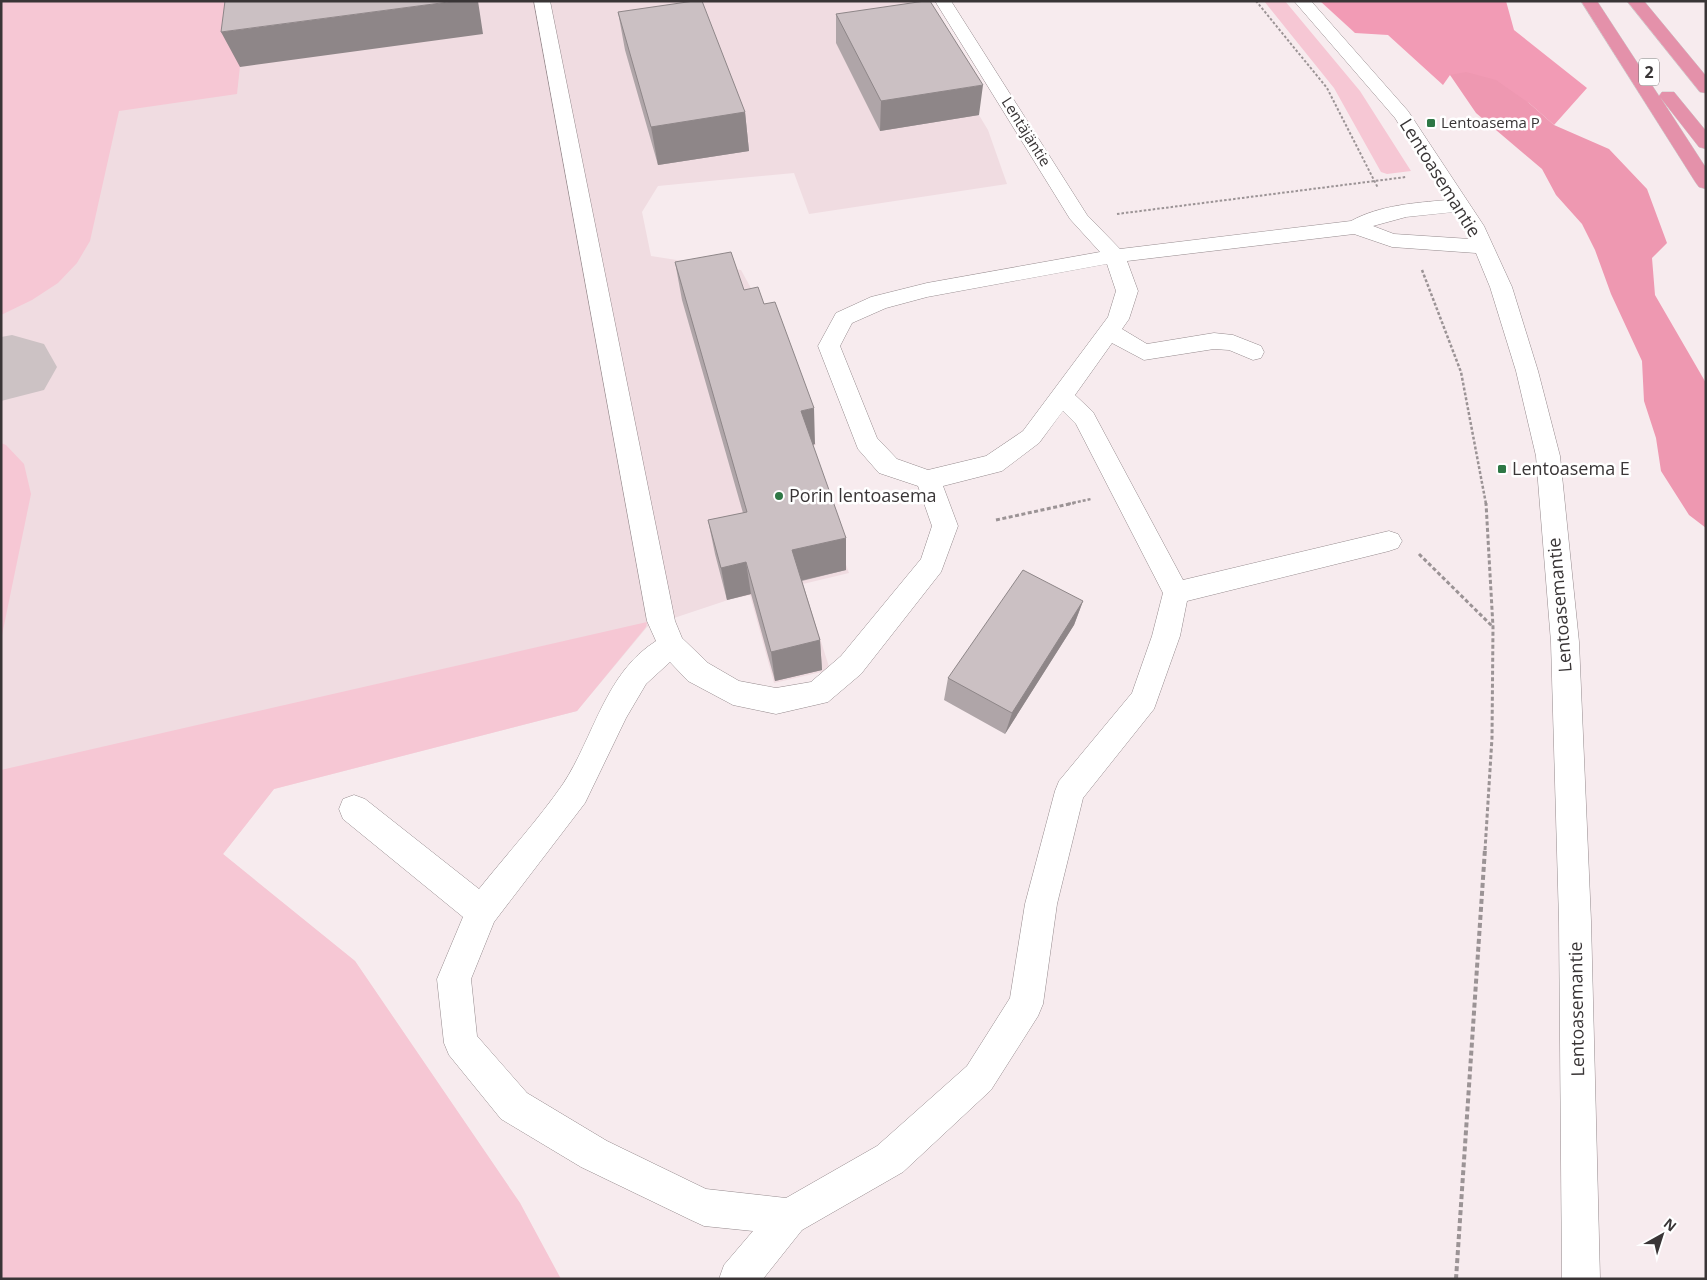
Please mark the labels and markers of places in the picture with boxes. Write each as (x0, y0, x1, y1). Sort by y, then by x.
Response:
place label: Lentoasema P (1441, 112, 1540, 132)
marker: Lentoasema P (1425, 117, 1437, 129)
place label: Lentoasema E (1512, 456, 1630, 480)
marker: Lentoasema E (1496, 463, 1508, 475)
place label: Porin lentoasema (789, 483, 937, 507)
marker: Porin lentoasema (773, 490, 785, 502)

